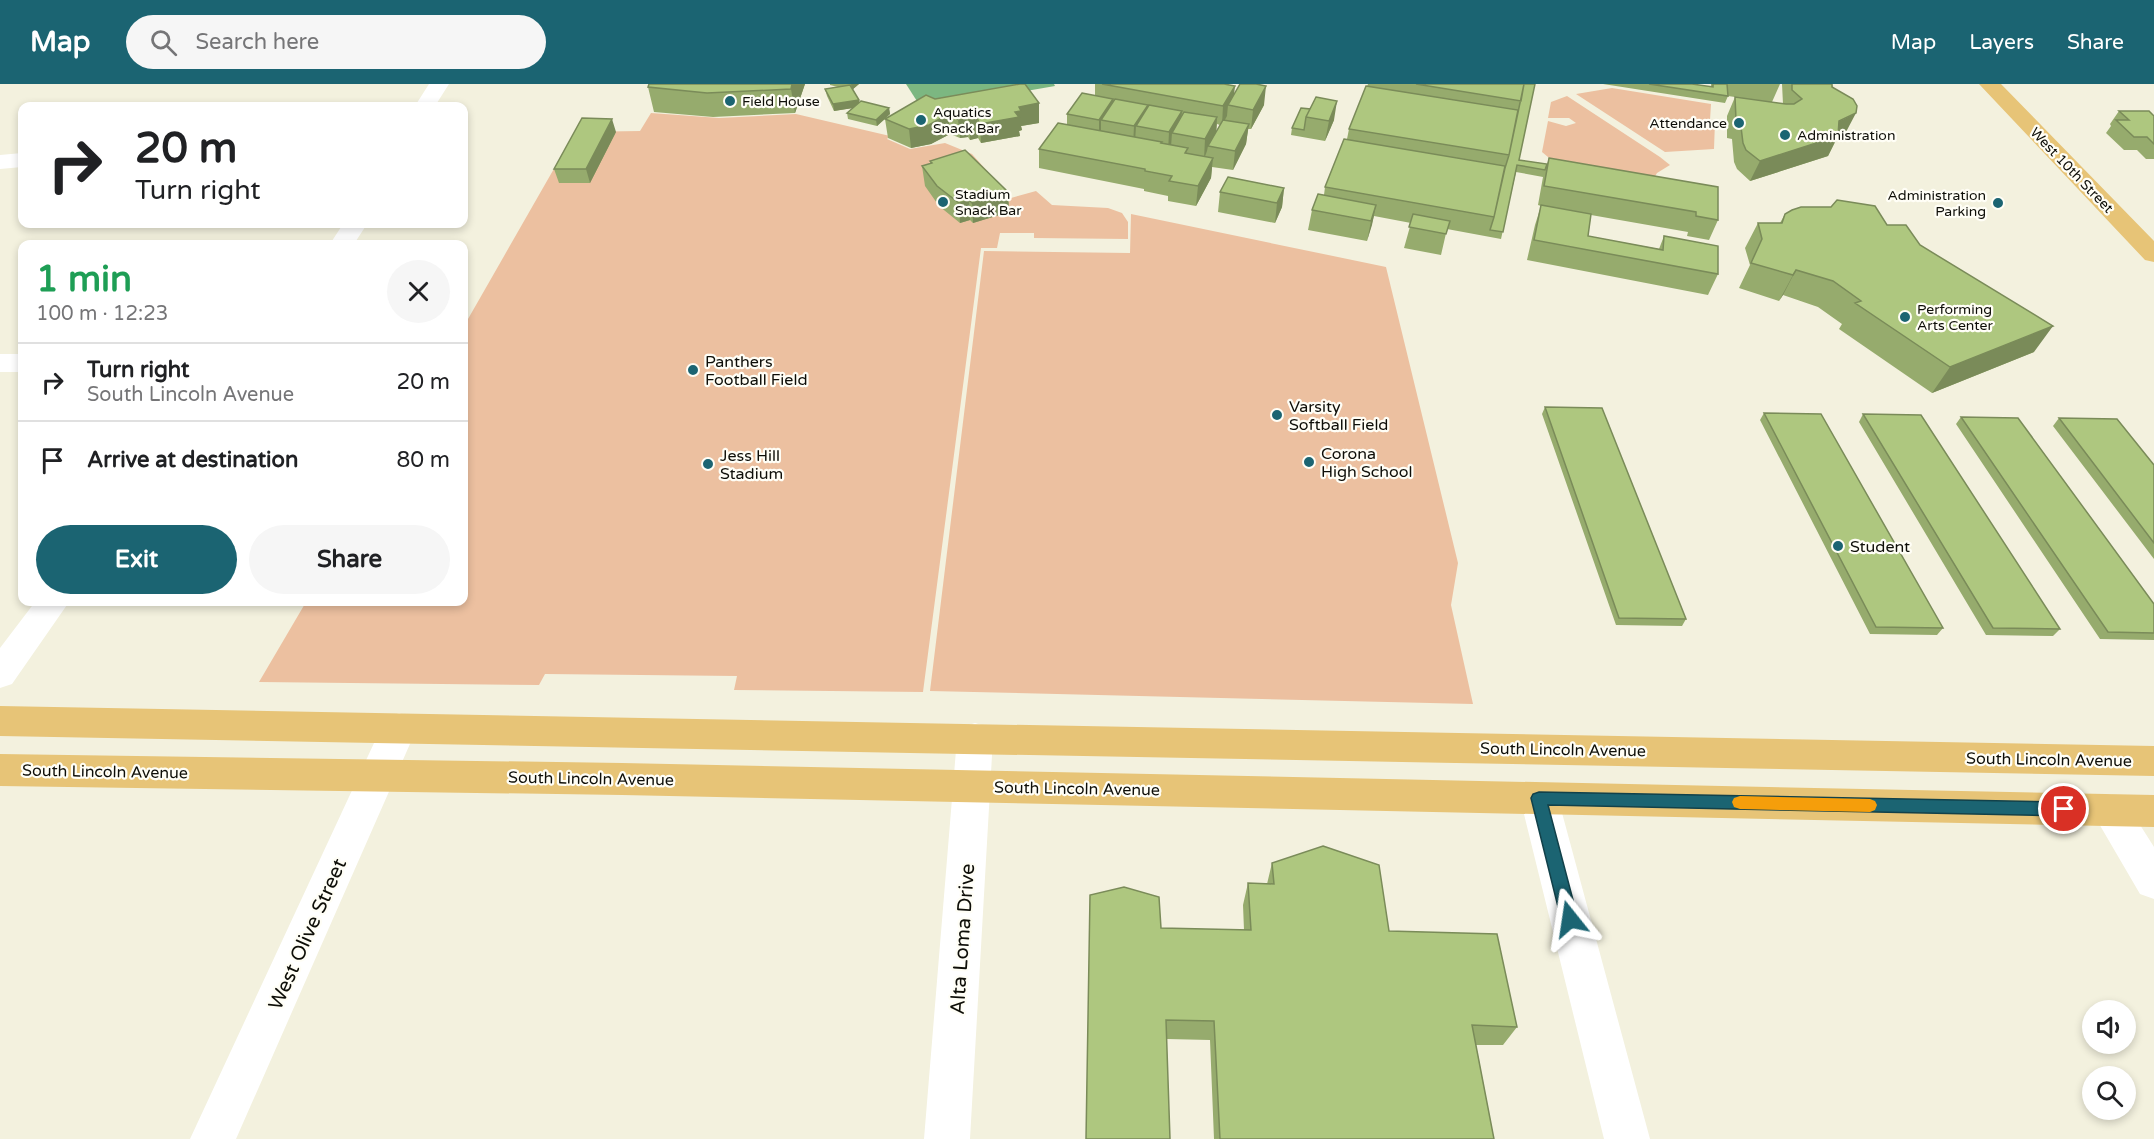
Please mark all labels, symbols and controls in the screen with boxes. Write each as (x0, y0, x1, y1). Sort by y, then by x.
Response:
search box (126, 15, 546, 69)
text: Map (30, 25, 90, 59)
icon: search (147, 26, 180, 59)
text: Search here (195, 29, 319, 55)
text: Map (1891, 30, 1936, 55)
text: Layers (1969, 30, 2034, 55)
text: Share (2067, 30, 2124, 55)
place label: Field House (742, 93, 820, 110)
marker: Field House (723, 94, 737, 108)
place label: Aquatics Snack Bar (933, 104, 1000, 137)
marker: Aquatics Snack Bar (914, 113, 928, 127)
place label: Attendance (1649, 115, 1727, 132)
marker: Attendance (1732, 116, 1746, 130)
text: 20 m (135, 123, 237, 174)
street label: West 10th Street (2027, 124, 2117, 217)
icon: right (36, 126, 114, 204)
place label: Administration (1797, 127, 1895, 144)
marker: Administration (1778, 128, 1792, 142)
text: Turn right (135, 174, 261, 207)
place label: Stadium Snack Bar (955, 186, 1022, 219)
place label: Administration Parking (1888, 187, 1986, 220)
marker: Stadium Snack Bar (936, 195, 950, 209)
marker: Administration Parking (1991, 196, 2005, 210)
text: 1 min (36, 258, 132, 301)
button: close (387, 260, 450, 323)
place label: Performing Arts Center (1917, 301, 1993, 334)
text: 100 m · 12:23 (36, 302, 168, 326)
marker: Performing Arts Center (1898, 310, 1912, 324)
place label: Panthers Football Field (705, 352, 807, 390)
text: Turn right (87, 357, 189, 383)
marker: Panthers Football Field (686, 363, 700, 377)
icon: right (36, 366, 69, 399)
text: 20 m (396, 369, 450, 395)
text: South Lincoln Avenue (87, 383, 294, 407)
place label: Varsity Softball Field (1289, 397, 1388, 435)
marker: Varsity Softball Field (1270, 408, 1284, 422)
icon: arrive (36, 444, 69, 477)
place label: Corona High School (1321, 444, 1412, 482)
place label: Jess Hill Stadium (720, 446, 783, 484)
text: Arrive at destination (87, 447, 298, 473)
text: 80 m (396, 447, 450, 473)
marker: Corona High School (1302, 455, 1316, 469)
marker: Jess Hill Stadium (701, 457, 715, 471)
button: Exit (36, 525, 237, 594)
button: Share (249, 525, 450, 594)
place label: Student (1850, 537, 1910, 557)
marker: Student (1831, 539, 1845, 553)
street label: South Lincoln Avenue (1480, 739, 1646, 761)
street label: South Lincoln Avenue (1966, 749, 2132, 771)
street label: South Lincoln Avenue (22, 761, 188, 783)
street label: South Lincoln Avenue (508, 768, 674, 790)
street label: South Lincoln Avenue (994, 778, 1160, 800)
pin (2038, 783, 2089, 834)
icon: arrive (2047, 792, 2080, 825)
street label: West Olive Street (264, 855, 352, 1014)
street label: Alta Loma Drive (946, 863, 980, 1016)
position arrow (1538, 887, 1602, 951)
map controls (2082, 1000, 2136, 1120)
button: sound (2082, 1000, 2136, 1054)
button: search (2082, 1066, 2136, 1120)

